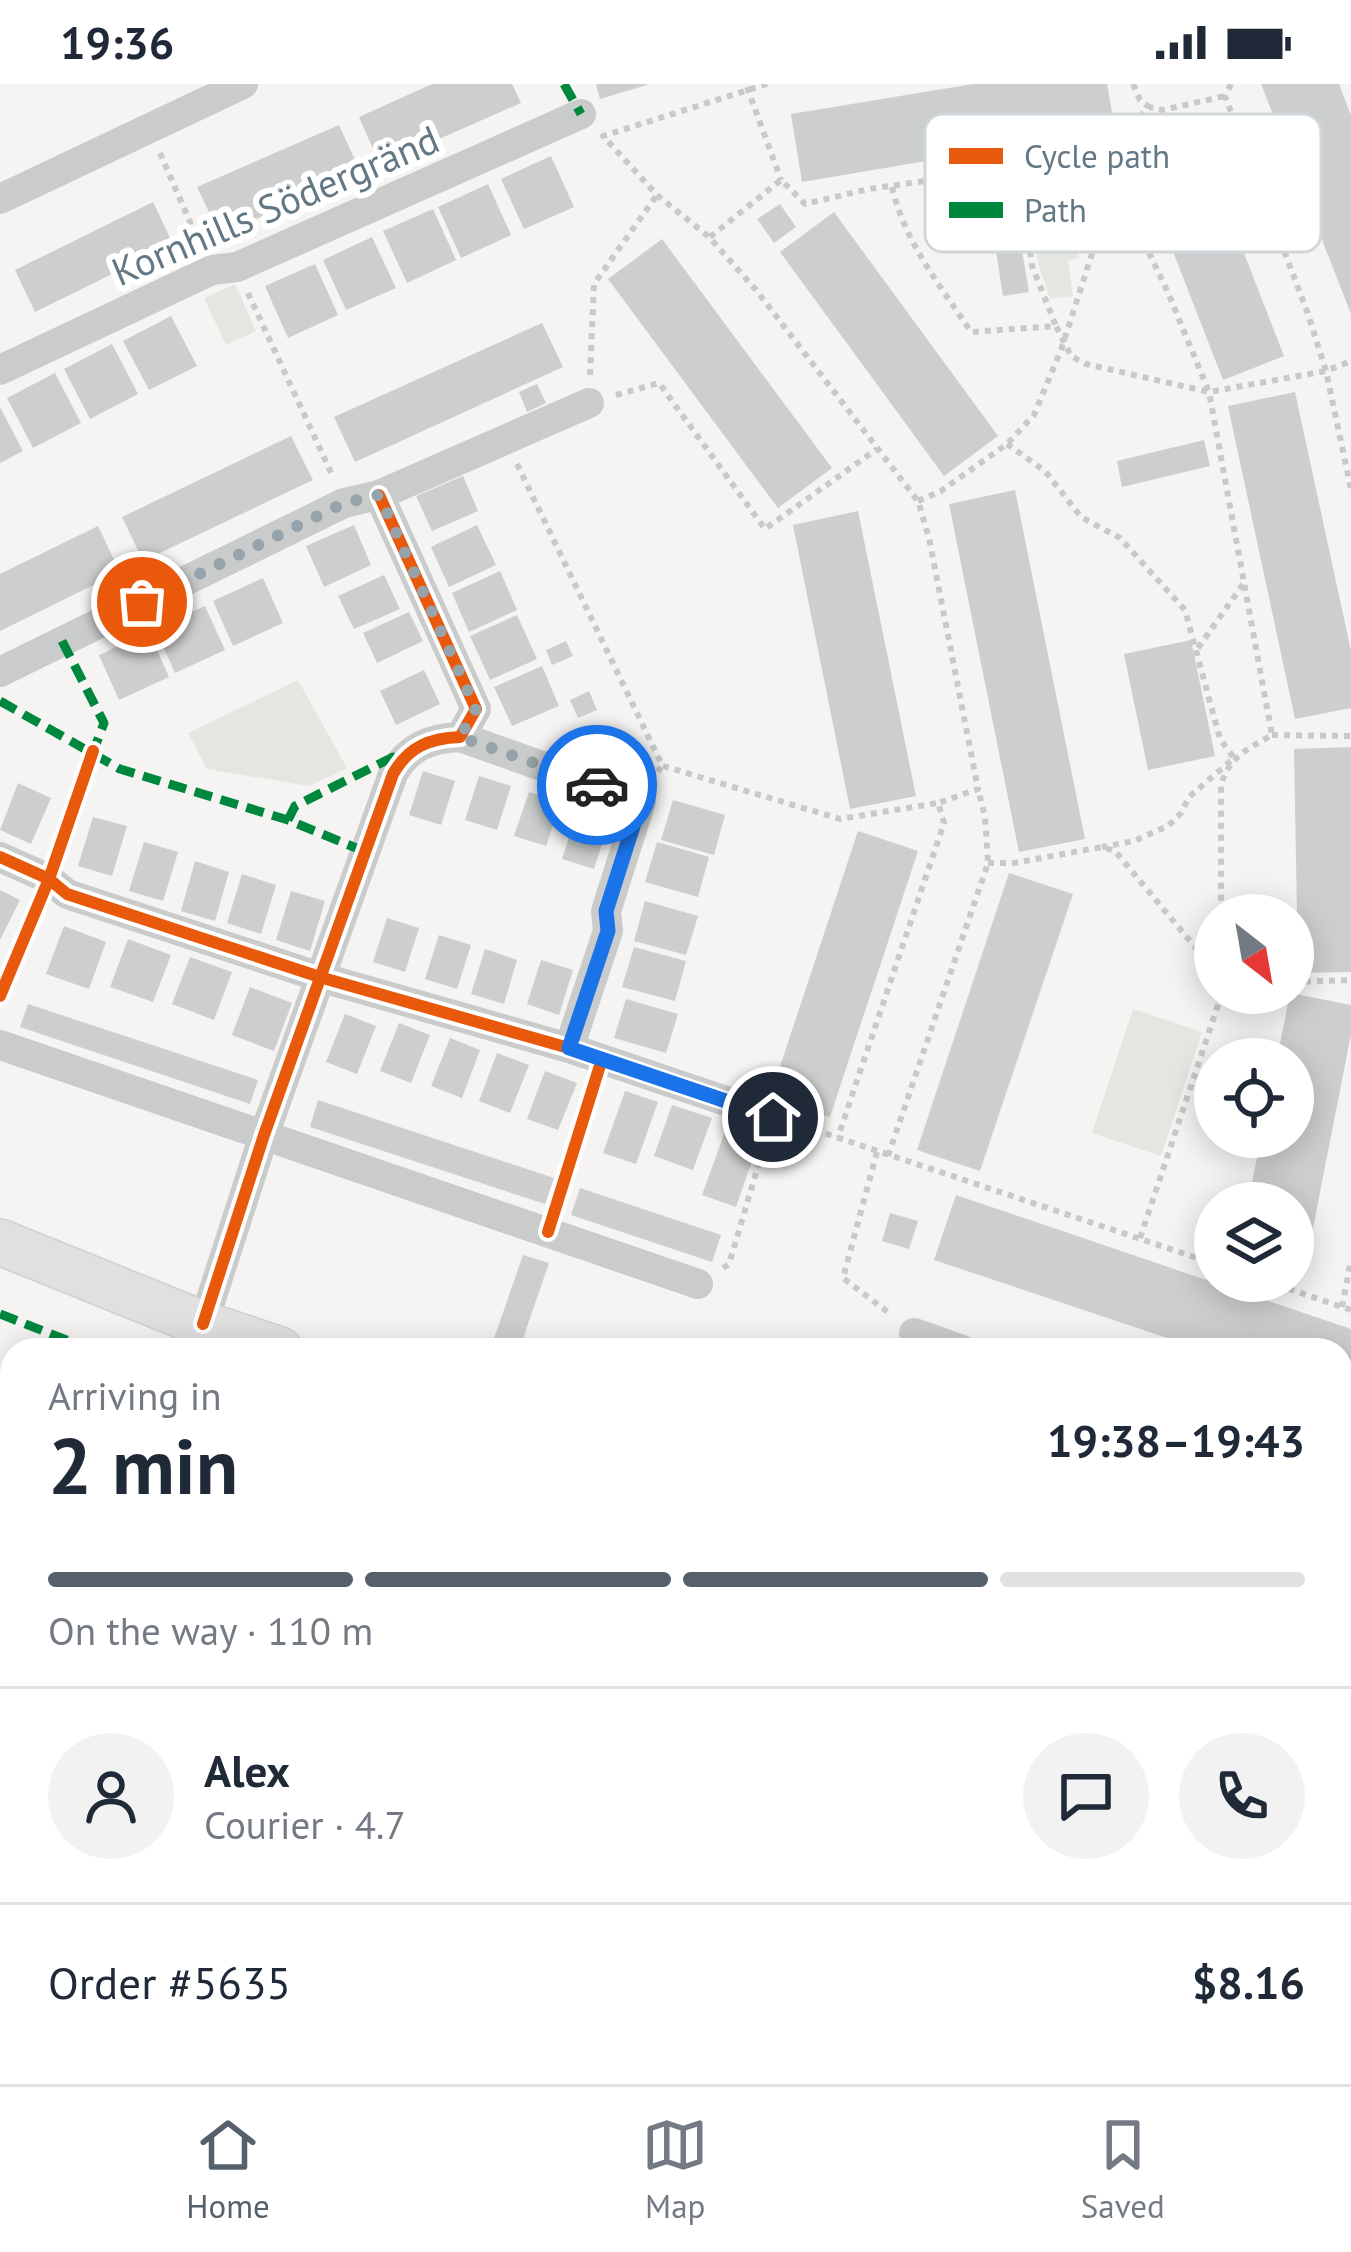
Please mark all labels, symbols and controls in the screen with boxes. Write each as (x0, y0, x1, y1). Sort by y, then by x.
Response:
text: 19:36 (60, 13, 174, 71)
street label: Kornhills Södergränd (104, 113, 446, 297)
legend (925, 114, 1321, 252)
text: Cycle path (1024, 134, 1170, 177)
text: Path (1024, 188, 1087, 231)
pin (91, 551, 193, 653)
icon: bag (109, 569, 175, 635)
courier (537, 725, 657, 845)
icon: car (564, 752, 630, 818)
north arrow (1194, 894, 1314, 1014)
map controls (1194, 894, 1314, 1302)
button: locate (1194, 1038, 1314, 1158)
pin (722, 1066, 824, 1168)
icon: home (740, 1084, 806, 1150)
button: layers (1194, 1182, 1314, 1302)
text: Arriving in (48, 1370, 222, 1421)
text: 19:38–19:43 (1047, 1411, 1305, 1469)
text: 2 min (48, 1415, 238, 1516)
text: On the way · 110 m (48, 1605, 373, 1656)
button: person (48, 1733, 174, 1859)
button: chat (1023, 1733, 1149, 1859)
button: phone (1179, 1733, 1305, 1859)
text: Alex (204, 1741, 290, 1799)
text: Courier · 4.7 (204, 1799, 406, 1850)
text: Order #5635 (48, 1953, 291, 2011)
text: $8.16 (1192, 1953, 1305, 2011)
tab: Home (186, 2112, 270, 2227)
tab: Map (642, 2112, 708, 2227)
tab: Saved (1081, 2112, 1165, 2227)

